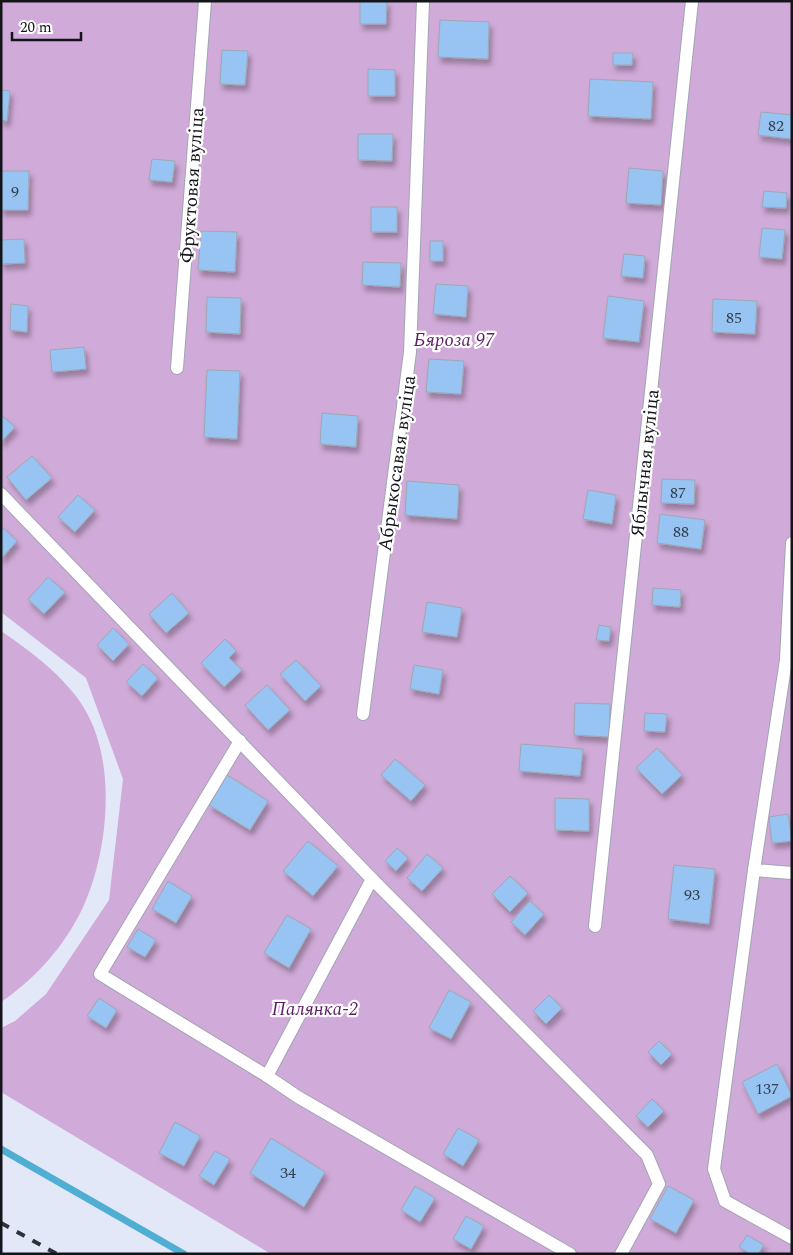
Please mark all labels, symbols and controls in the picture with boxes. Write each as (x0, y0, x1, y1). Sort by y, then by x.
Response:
scale bar (12, 10, 81, 42)
text: 20 m (20, 16, 52, 39)
street label: Фруктовая вуліца (173, 106, 212, 264)
house number: 82 (768, 114, 784, 138)
house number: 9 (11, 180, 19, 204)
house number: 85 (726, 306, 742, 330)
park label: Бяроза 97 (414, 326, 495, 355)
street label: Абрыкосавая вуліца (371, 373, 424, 553)
street label: Яблычная вуліца (623, 387, 668, 539)
house number: 87 (670, 481, 686, 505)
house number: 88 (673, 520, 689, 544)
house number: 93 (684, 883, 700, 907)
park label: Палянка-2 (272, 995, 358, 1024)
house number: 137 (755, 1077, 779, 1101)
house number: 34 (280, 1161, 296, 1185)

